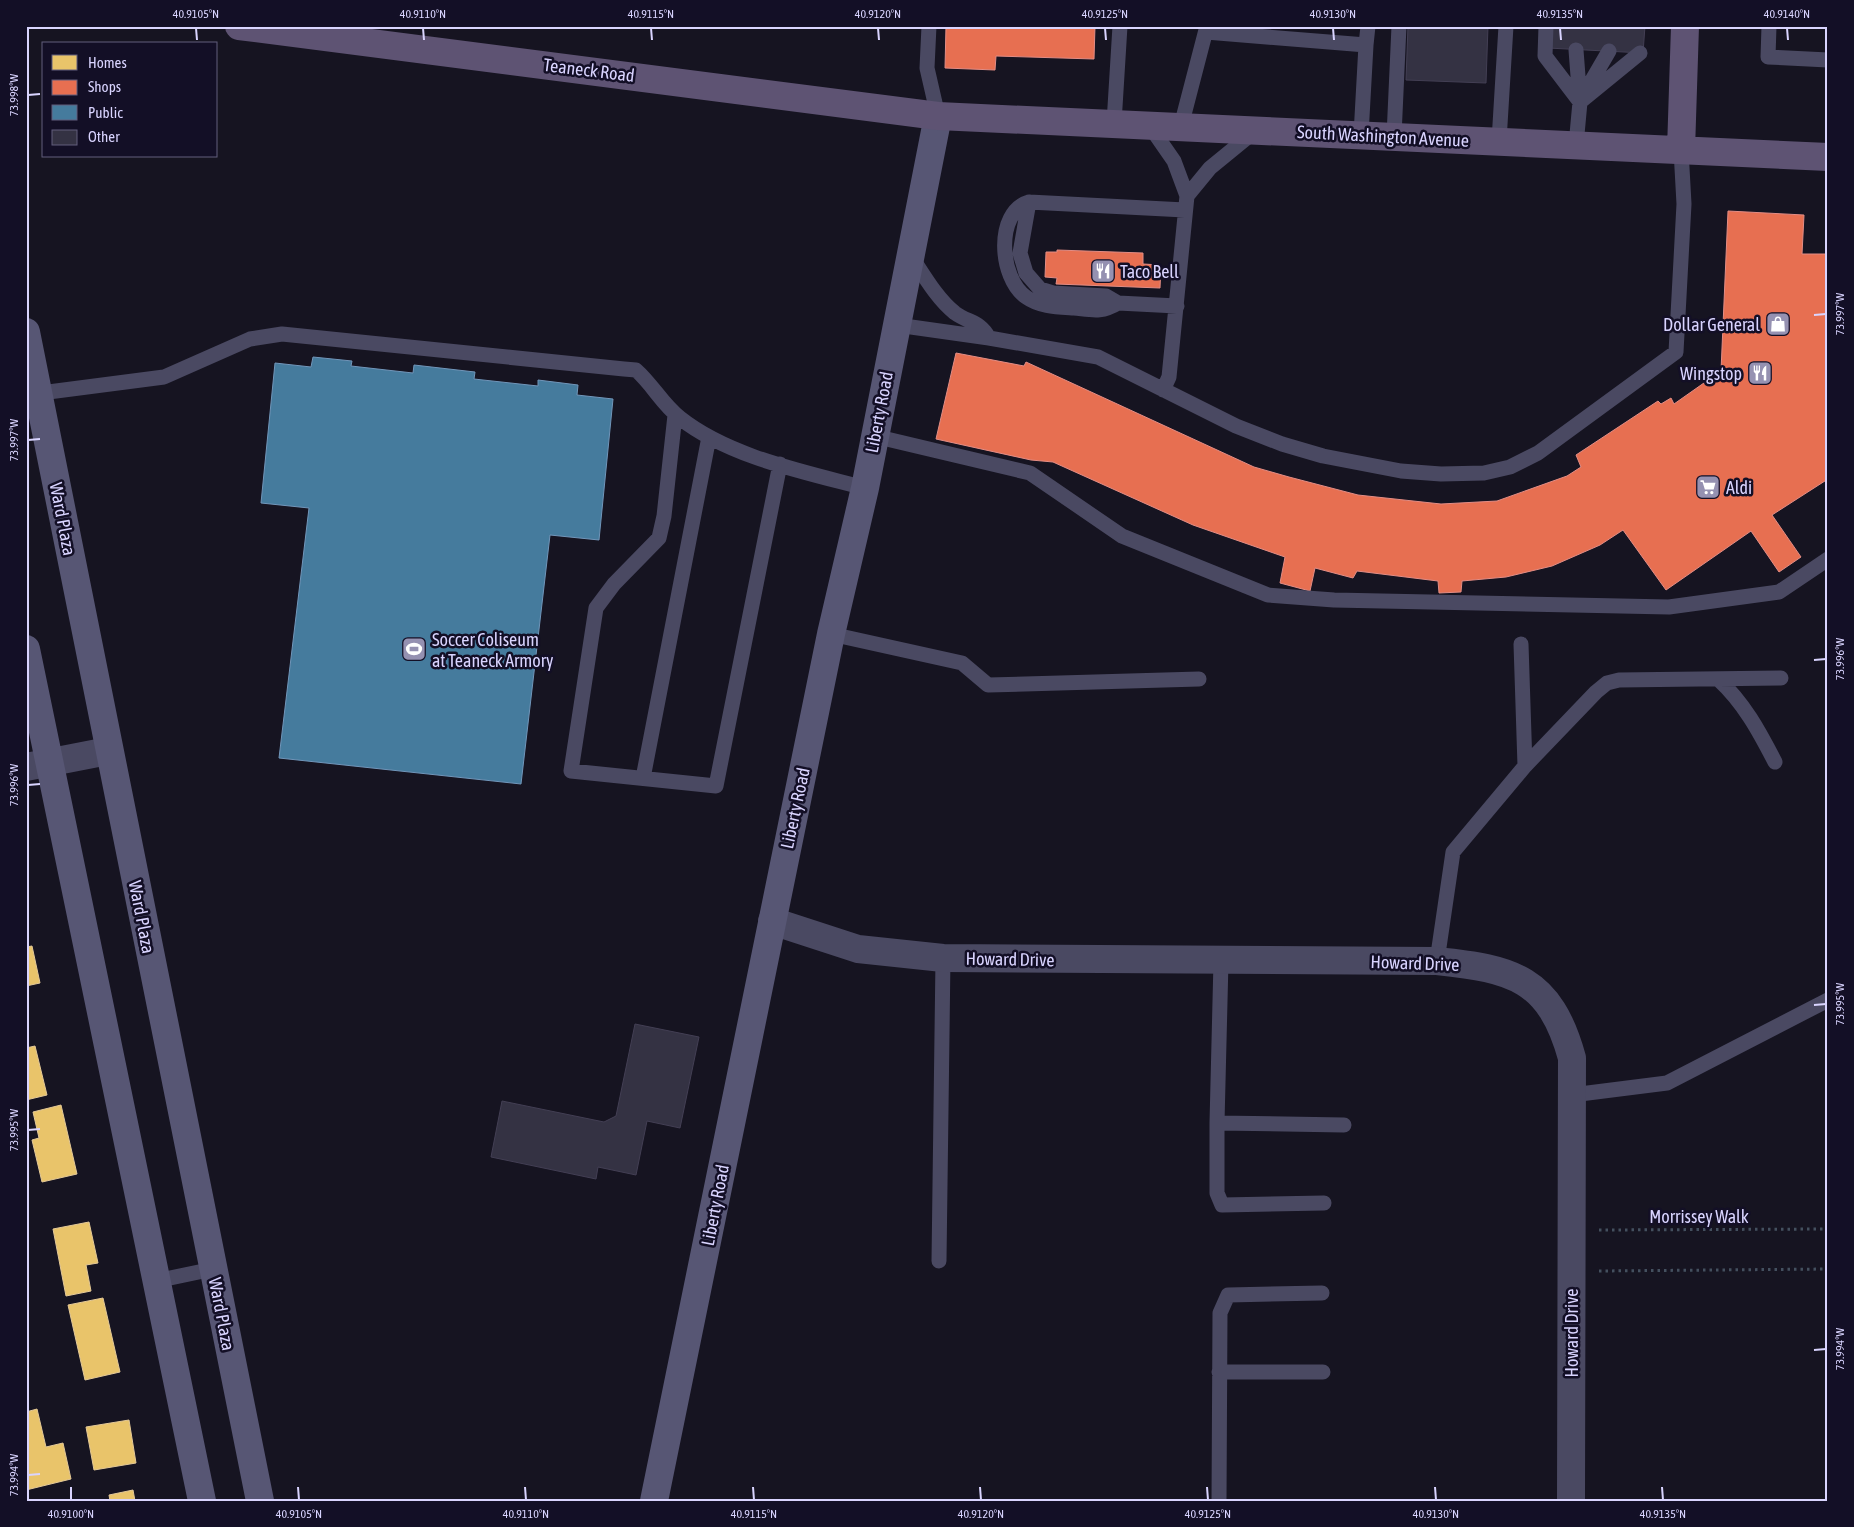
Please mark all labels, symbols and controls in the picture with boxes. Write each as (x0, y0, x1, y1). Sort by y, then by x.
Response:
text: 40.9105°N (173, 7, 219, 21)
text: 40.9110°N (400, 7, 446, 21)
text: 40.9115°N (628, 7, 674, 21)
text: 40.9120°N (855, 7, 901, 21)
text: 40.9125°N (1082, 7, 1128, 21)
text: 40.9130°N (1310, 7, 1356, 21)
text: 40.9135°N (1537, 7, 1583, 21)
text: 40.9140°N (1764, 7, 1810, 21)
legend (42, 42, 218, 158)
text: Homes (88, 54, 127, 71)
street label: Teaneck Road (542, 54, 636, 86)
text: 73.998°W (7, 74, 21, 116)
text: Shops (88, 78, 121, 95)
text: Public (88, 104, 123, 121)
street label: South Washington Avenue (1296, 121, 1470, 151)
text: Other (88, 128, 120, 145)
restaurant icon: Taco Bell (1090, 258, 1116, 284)
place label: Taco Bell (1120, 261, 1179, 282)
text: 73.997°W (1833, 293, 1847, 335)
shop icon: Dollar General (1765, 311, 1791, 337)
place label: Dollar General (1663, 314, 1760, 335)
restaurant icon: Wingstop (1747, 360, 1773, 386)
place label: Wingstop (1680, 363, 1742, 384)
street label: Liberty Road (861, 370, 897, 454)
text: 73.997°W (7, 419, 21, 461)
supermarket icon: Aldi (1695, 474, 1721, 500)
place label: Aldi (1726, 477, 1752, 498)
street label: Ward Plaza (46, 481, 80, 557)
place label: Soccer Coliseum at Teaneck Armory (432, 629, 554, 671)
sports icon: Soccer Coliseum at Teaneck Armory (401, 636, 427, 662)
text: 73.996°W (1833, 638, 1847, 680)
text: 73.996°W (7, 764, 21, 806)
street label: Liberty Road (776, 766, 814, 850)
street label: Ward Plaza (125, 879, 159, 955)
street label: Howard Drive (965, 948, 1055, 970)
street label: Howard Drive (1370, 951, 1460, 975)
text: 73.995°W (1833, 983, 1847, 1025)
text: 73.995°W (7, 1109, 21, 1151)
street label: Liberty Road (697, 1163, 733, 1247)
street label: Morrissey Walk (1649, 1206, 1749, 1227)
street label: Ward Plaza (205, 1276, 239, 1352)
street label: Howard Drive (1561, 1289, 1582, 1377)
text: 73.994°W (1833, 1328, 1847, 1370)
text: 73.994°W (7, 1454, 21, 1496)
text: 40.9100°N (48, 1507, 94, 1521)
text: 40.9105°N (276, 1507, 322, 1521)
text: 40.9110°N (503, 1507, 549, 1521)
text: 40.9115°N (731, 1507, 777, 1521)
text: 40.9120°N (958, 1507, 1004, 1521)
text: 40.9125°N (1185, 1507, 1231, 1521)
text: 40.9130°N (1413, 1507, 1459, 1521)
text: 40.9135°N (1640, 1507, 1686, 1521)

